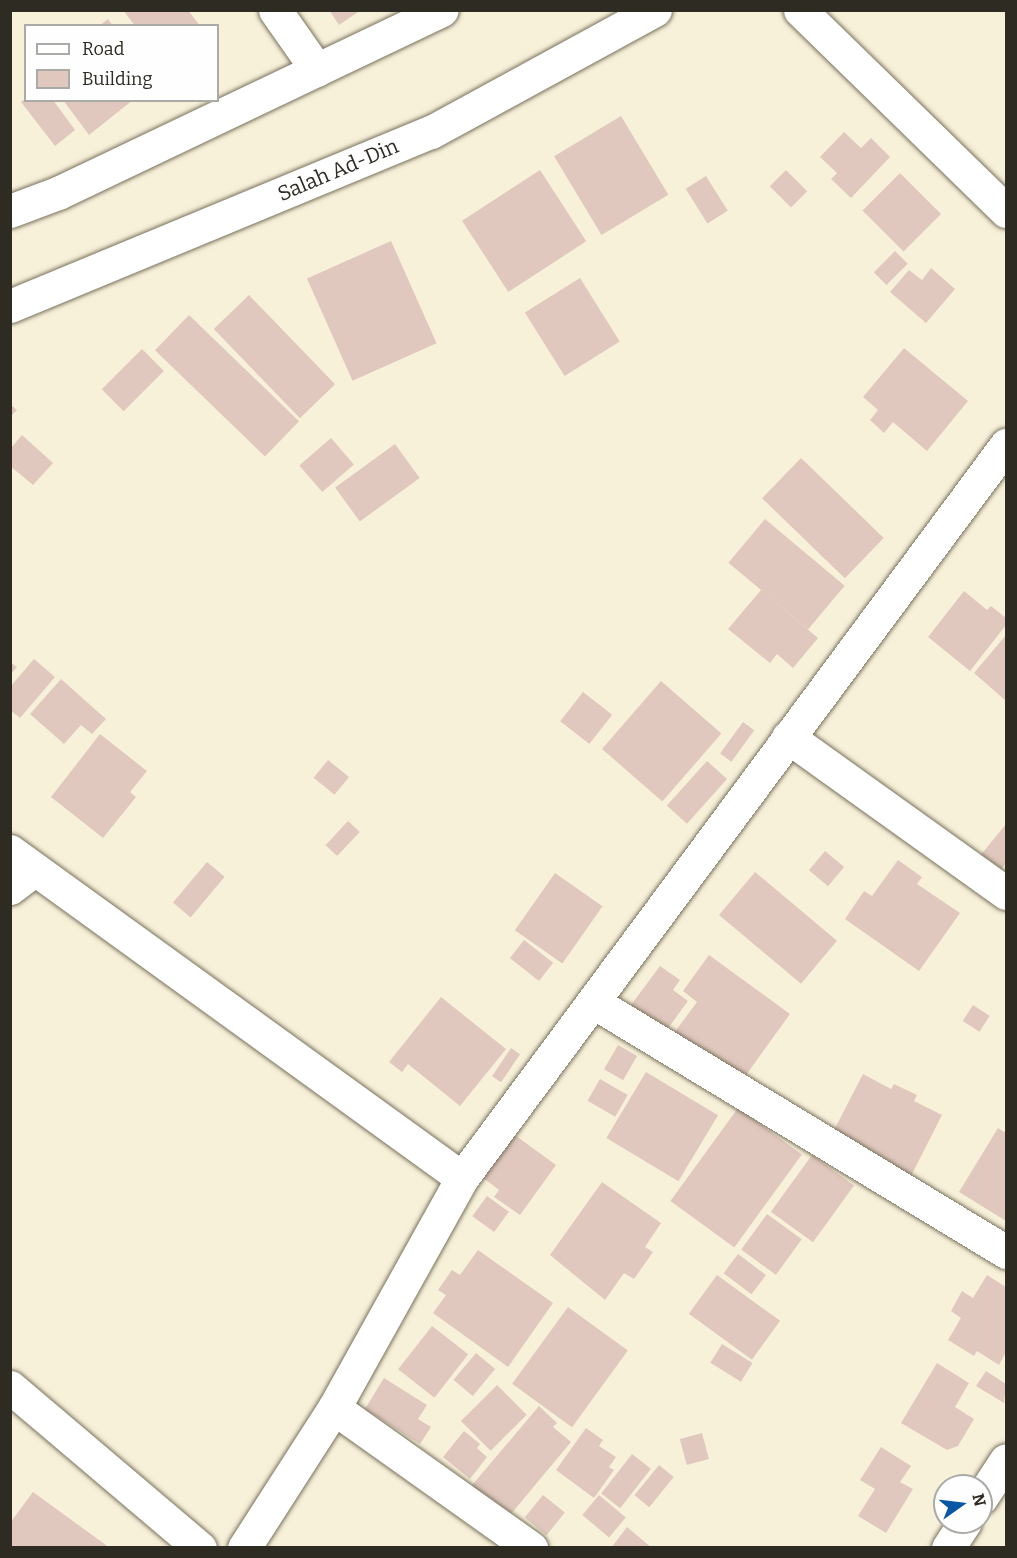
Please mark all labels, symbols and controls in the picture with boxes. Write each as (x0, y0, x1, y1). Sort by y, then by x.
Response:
legend (24, 24, 219, 102)
text: Road (82, 38, 124, 60)
text: Building (82, 68, 153, 90)
street label: Salah Ad-Din (274, 133, 402, 207)
north arrow (933, 1474, 993, 1534)
text: N (968, 1492, 990, 1508)

